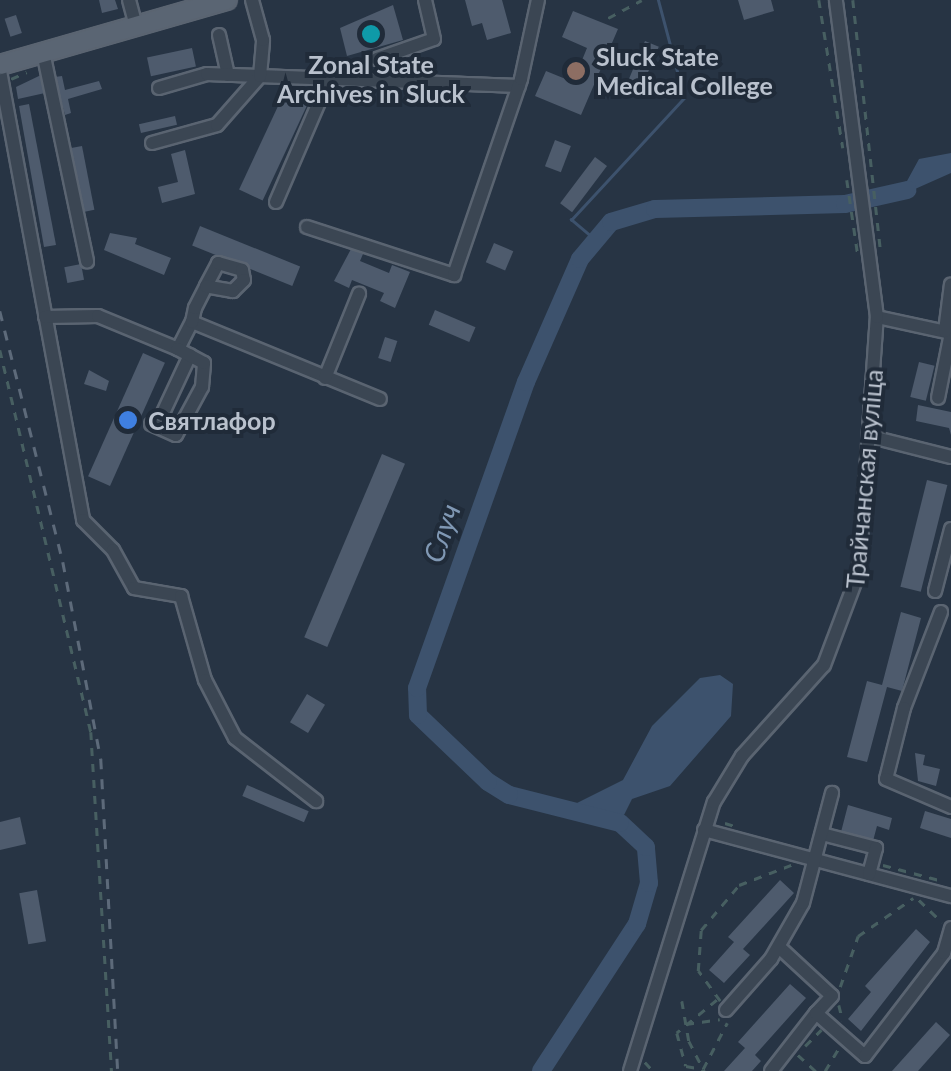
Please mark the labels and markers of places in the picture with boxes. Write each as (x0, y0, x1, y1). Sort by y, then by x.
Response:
marker: Zonal State Archives in Sluck (360, 23, 382, 45)
place label: Sluck State Medical College (596, 42, 773, 101)
place label: Zonal State Archives in Sluck (277, 50, 465, 109)
marker: Sluck State Medical College (565, 60, 587, 82)
place label: Святлафор (148, 405, 276, 435)
marker: Святлафор (117, 409, 139, 431)

